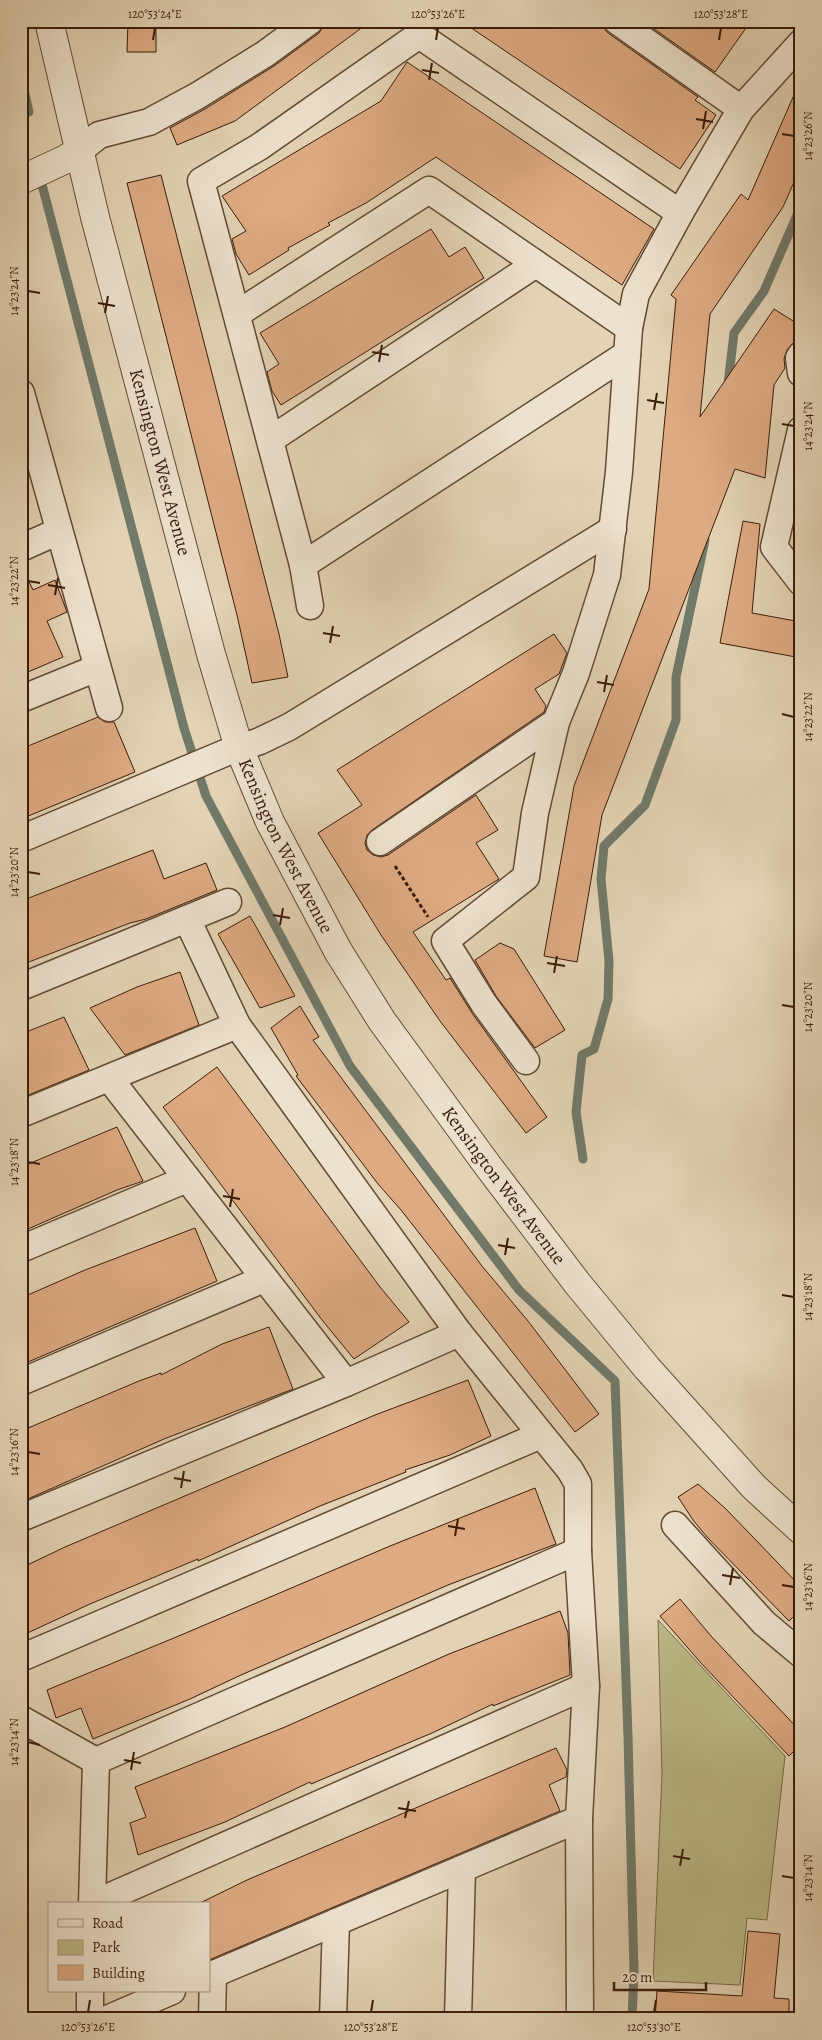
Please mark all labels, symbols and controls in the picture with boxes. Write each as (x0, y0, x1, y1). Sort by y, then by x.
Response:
text: 120°53'24"E (128, 6, 182, 22)
text: 120°53'26"E (411, 6, 465, 22)
text: 120°53'28"E (694, 6, 748, 22)
text: 14°23'26"N (800, 111, 816, 161)
text: 14°23'24"N (6, 266, 22, 316)
street label: Kensington West Avenue (123, 366, 197, 558)
text: 14°23'24"N (800, 401, 816, 451)
text: 14°23'22"N (6, 556, 22, 606)
text: 14°23'22"N (800, 692, 816, 742)
street label: Kensington West Avenue (232, 754, 340, 938)
text: 14°23'20"N (6, 847, 22, 897)
text: 14°23'20"N (800, 982, 816, 1032)
street label: Kensington West Avenue (436, 1101, 572, 1270)
text: 14°23'18"N (6, 1138, 22, 1186)
text: 14°23'18"N (800, 1273, 816, 1321)
text: 14°23'16"N (6, 1428, 22, 1476)
text: 14°23'16"N (800, 1563, 816, 1611)
text: 14°23'14"N (6, 1718, 22, 1766)
text: 14°23'14"N (800, 1854, 816, 1902)
legend (48, 1902, 210, 1992)
text: Road (92, 1913, 124, 1933)
text: Park (92, 1937, 121, 1957)
scale bar (614, 1960, 707, 1992)
text: Building (92, 1963, 145, 1983)
text: 20 m (622, 1967, 653, 1987)
text: 120°53'26"E (61, 2019, 115, 2035)
text: 120°53'28"E (344, 2019, 398, 2035)
text: 120°53'30"E (627, 2019, 681, 2035)

